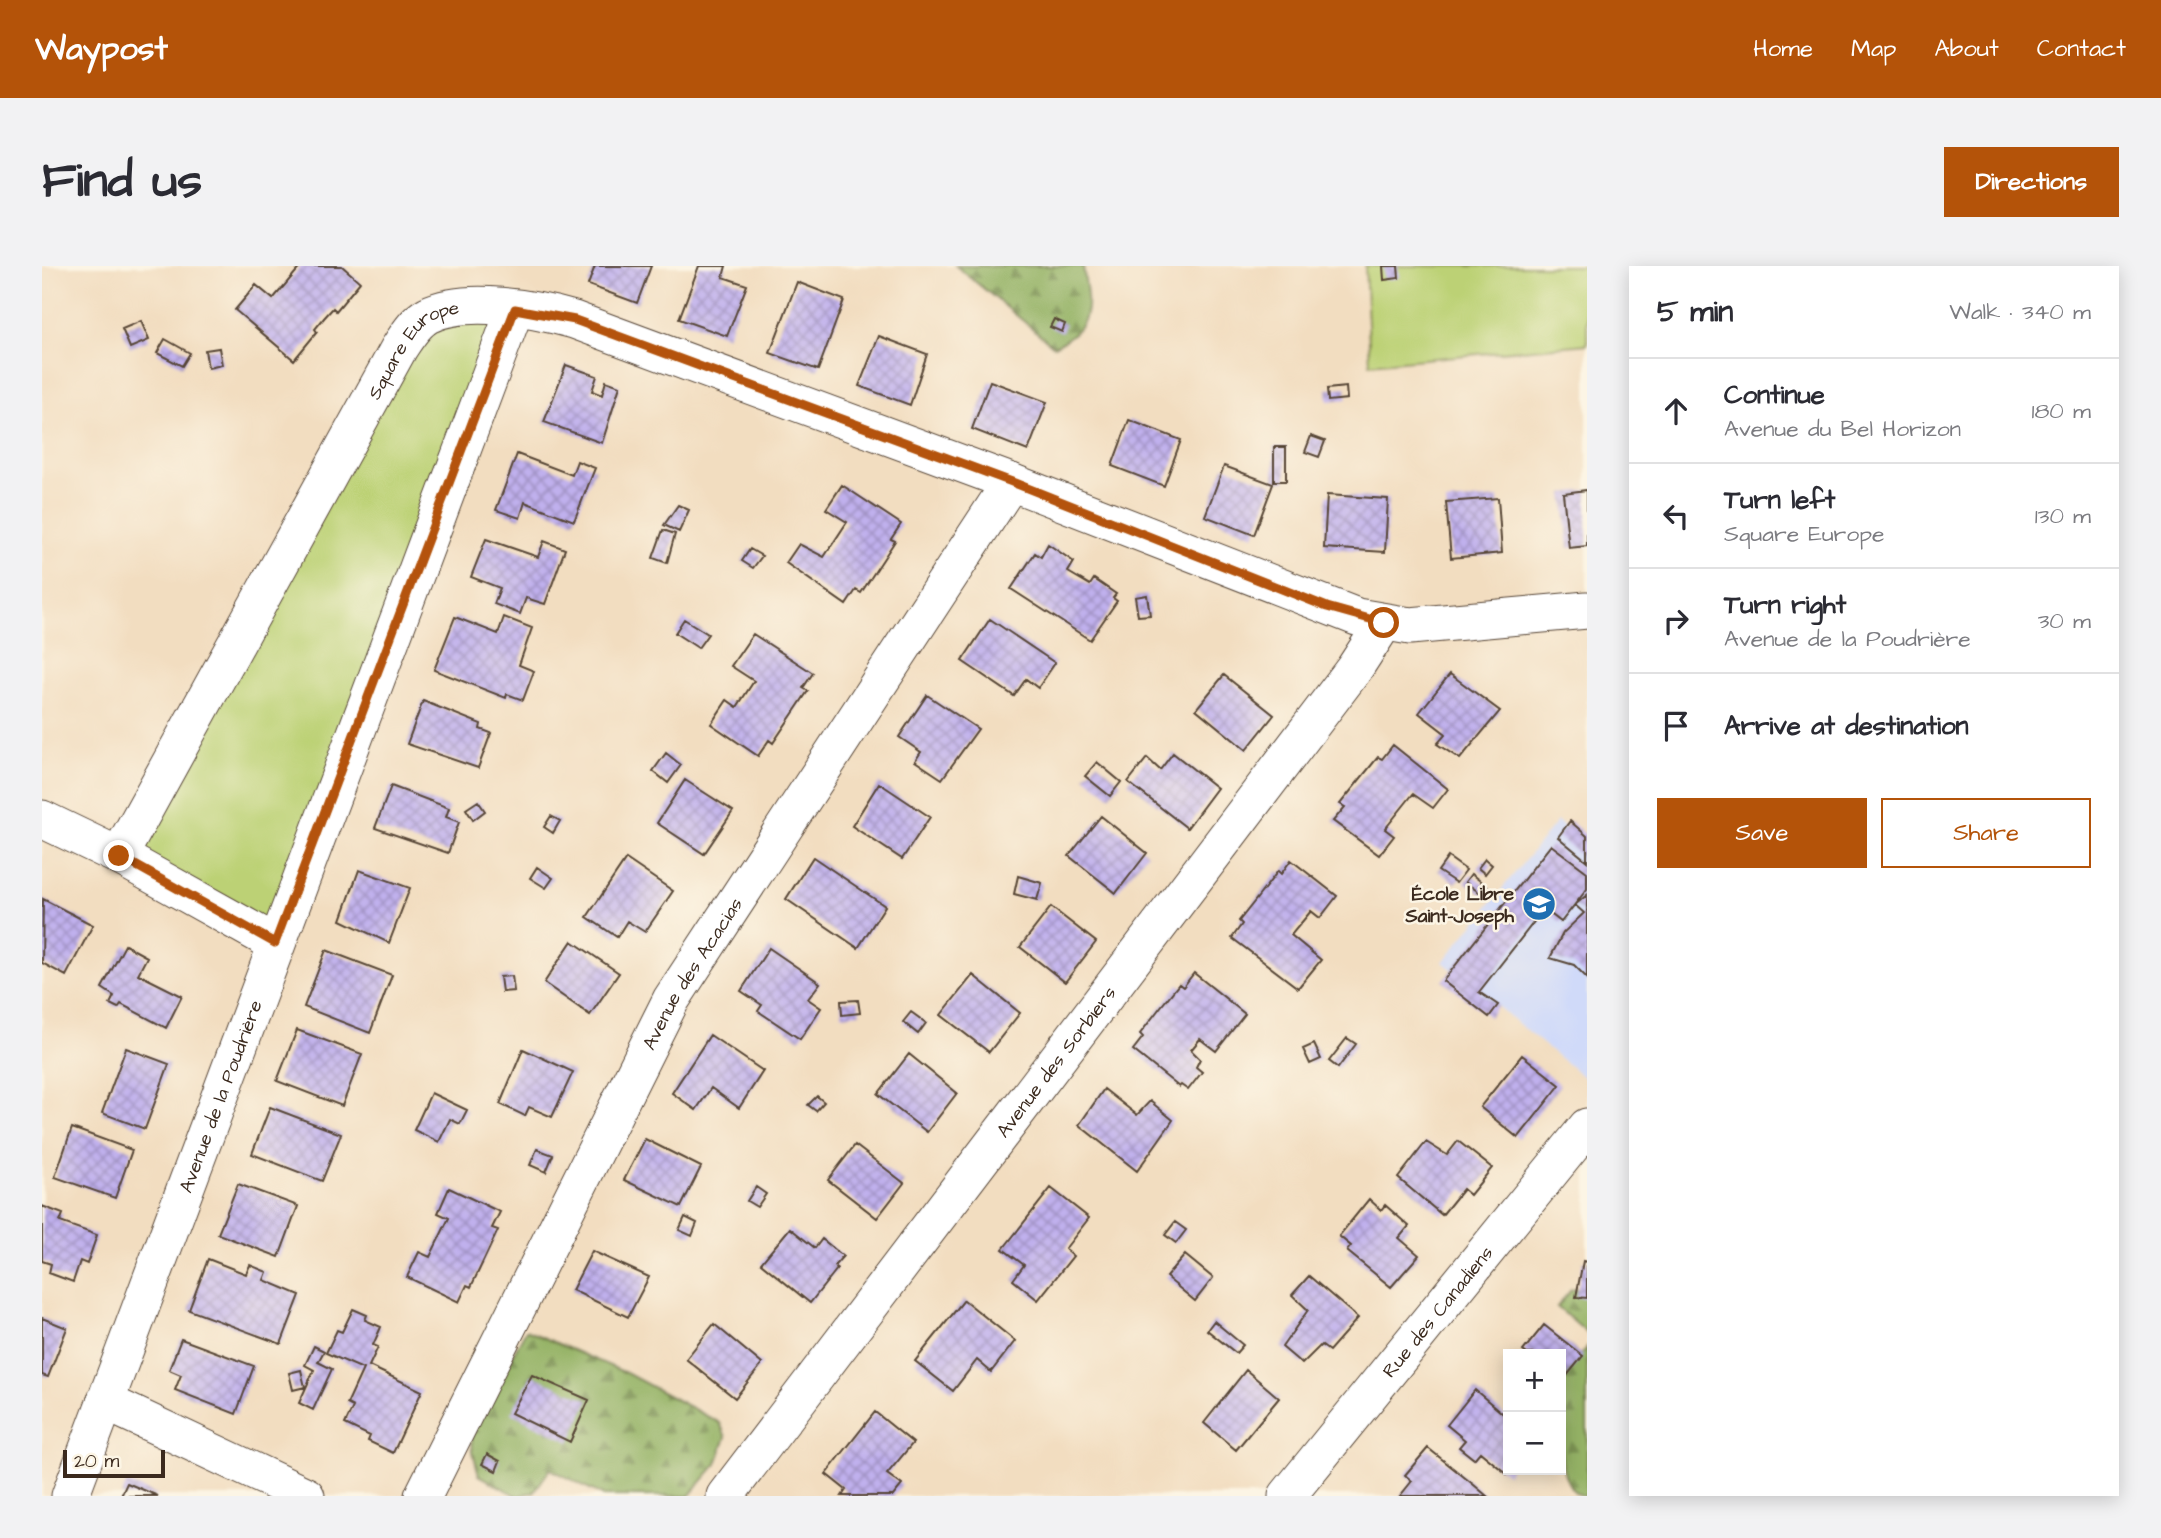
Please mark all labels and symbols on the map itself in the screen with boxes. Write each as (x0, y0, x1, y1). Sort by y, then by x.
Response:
street label: Square Europe (361, 295, 461, 405)
route start (1368, 607, 1399, 638)
route end (103, 840, 134, 871)
place label: École Libre Saint-Joseph (1405, 881, 1515, 930)
school or university icon: École Libre Saint-Joseph (1520, 885, 1558, 923)
street label: Avenue des Acacias (636, 892, 750, 1055)
street label: Avenue des Sorbiers (990, 981, 1123, 1144)
street label: Avenue de la Poudrière (173, 996, 270, 1197)
street label: Rue des Canadiens (1377, 1241, 1500, 1384)
scale bar (63, 1447, 164, 1479)

